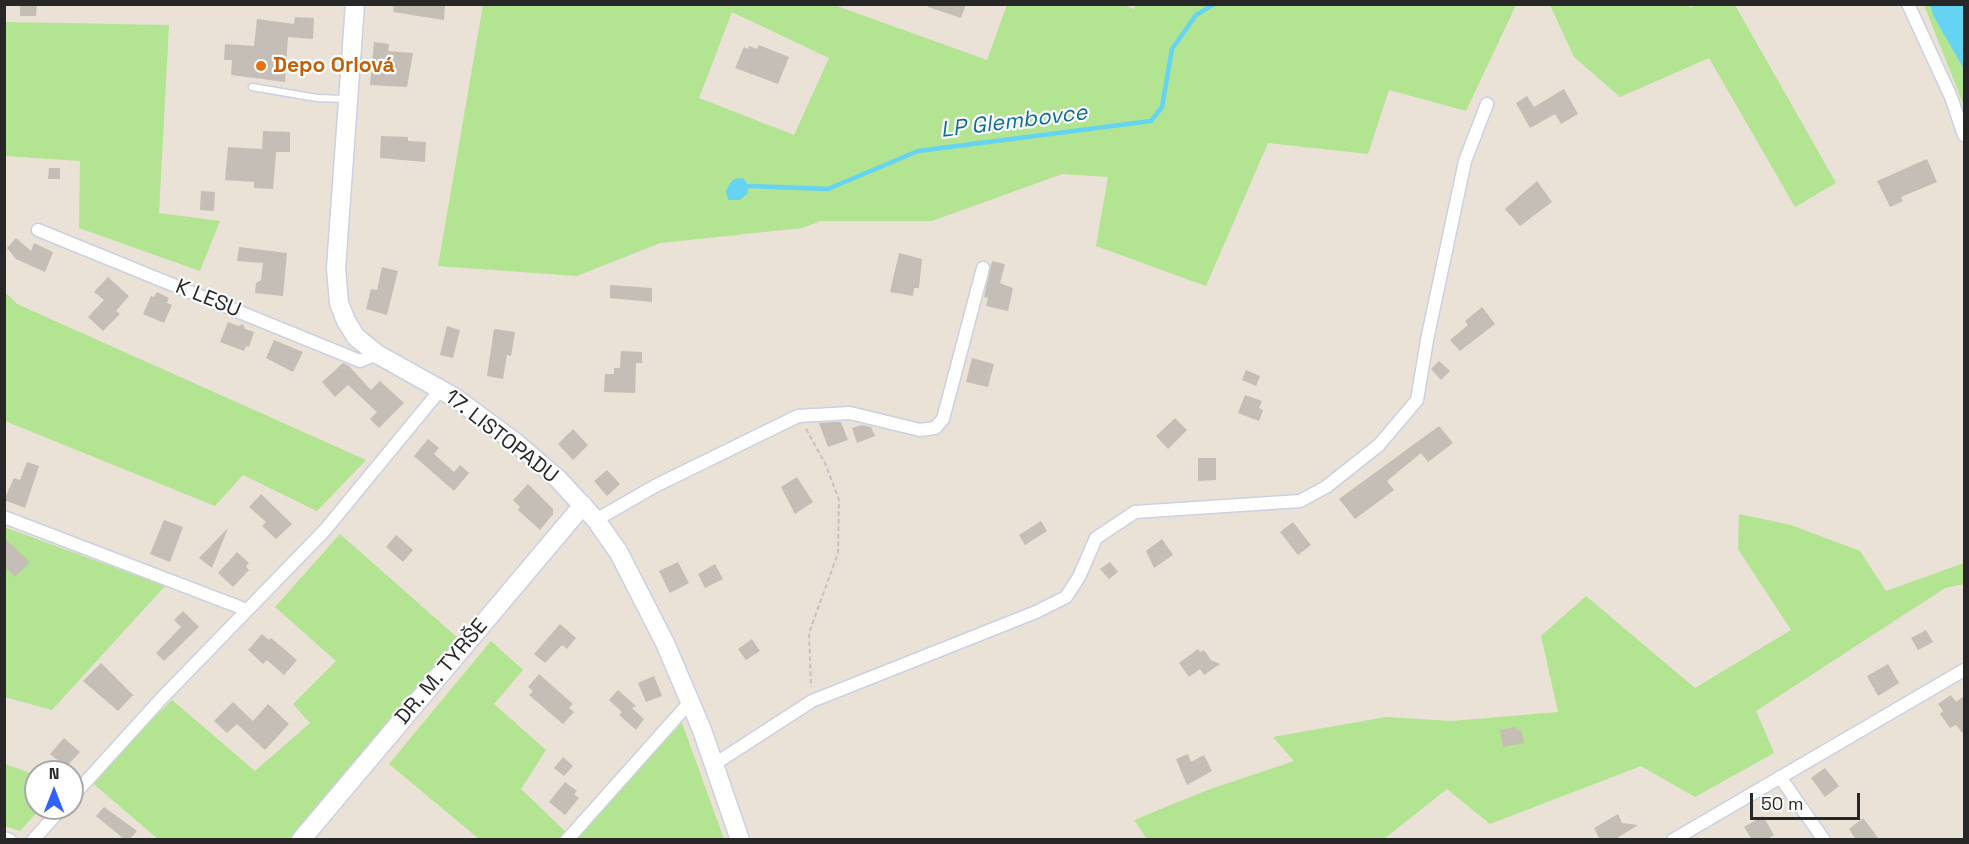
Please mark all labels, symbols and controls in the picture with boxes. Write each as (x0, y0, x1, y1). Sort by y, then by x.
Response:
place label: Depo Orlová (273, 53, 395, 79)
marker: Depo Orlová (254, 59, 268, 73)
water label: LP Glembovce (939, 100, 1089, 144)
street label: K LESU (172, 275, 244, 323)
street label: 17. LISTOPADU (439, 385, 563, 489)
street label: DR. M. TYRŠE (391, 614, 493, 730)
north arrow (24, 760, 84, 820)
text: N (49, 763, 59, 784)
scale bar (1753, 781, 1862, 819)
text: 50 m (1761, 792, 1803, 815)

